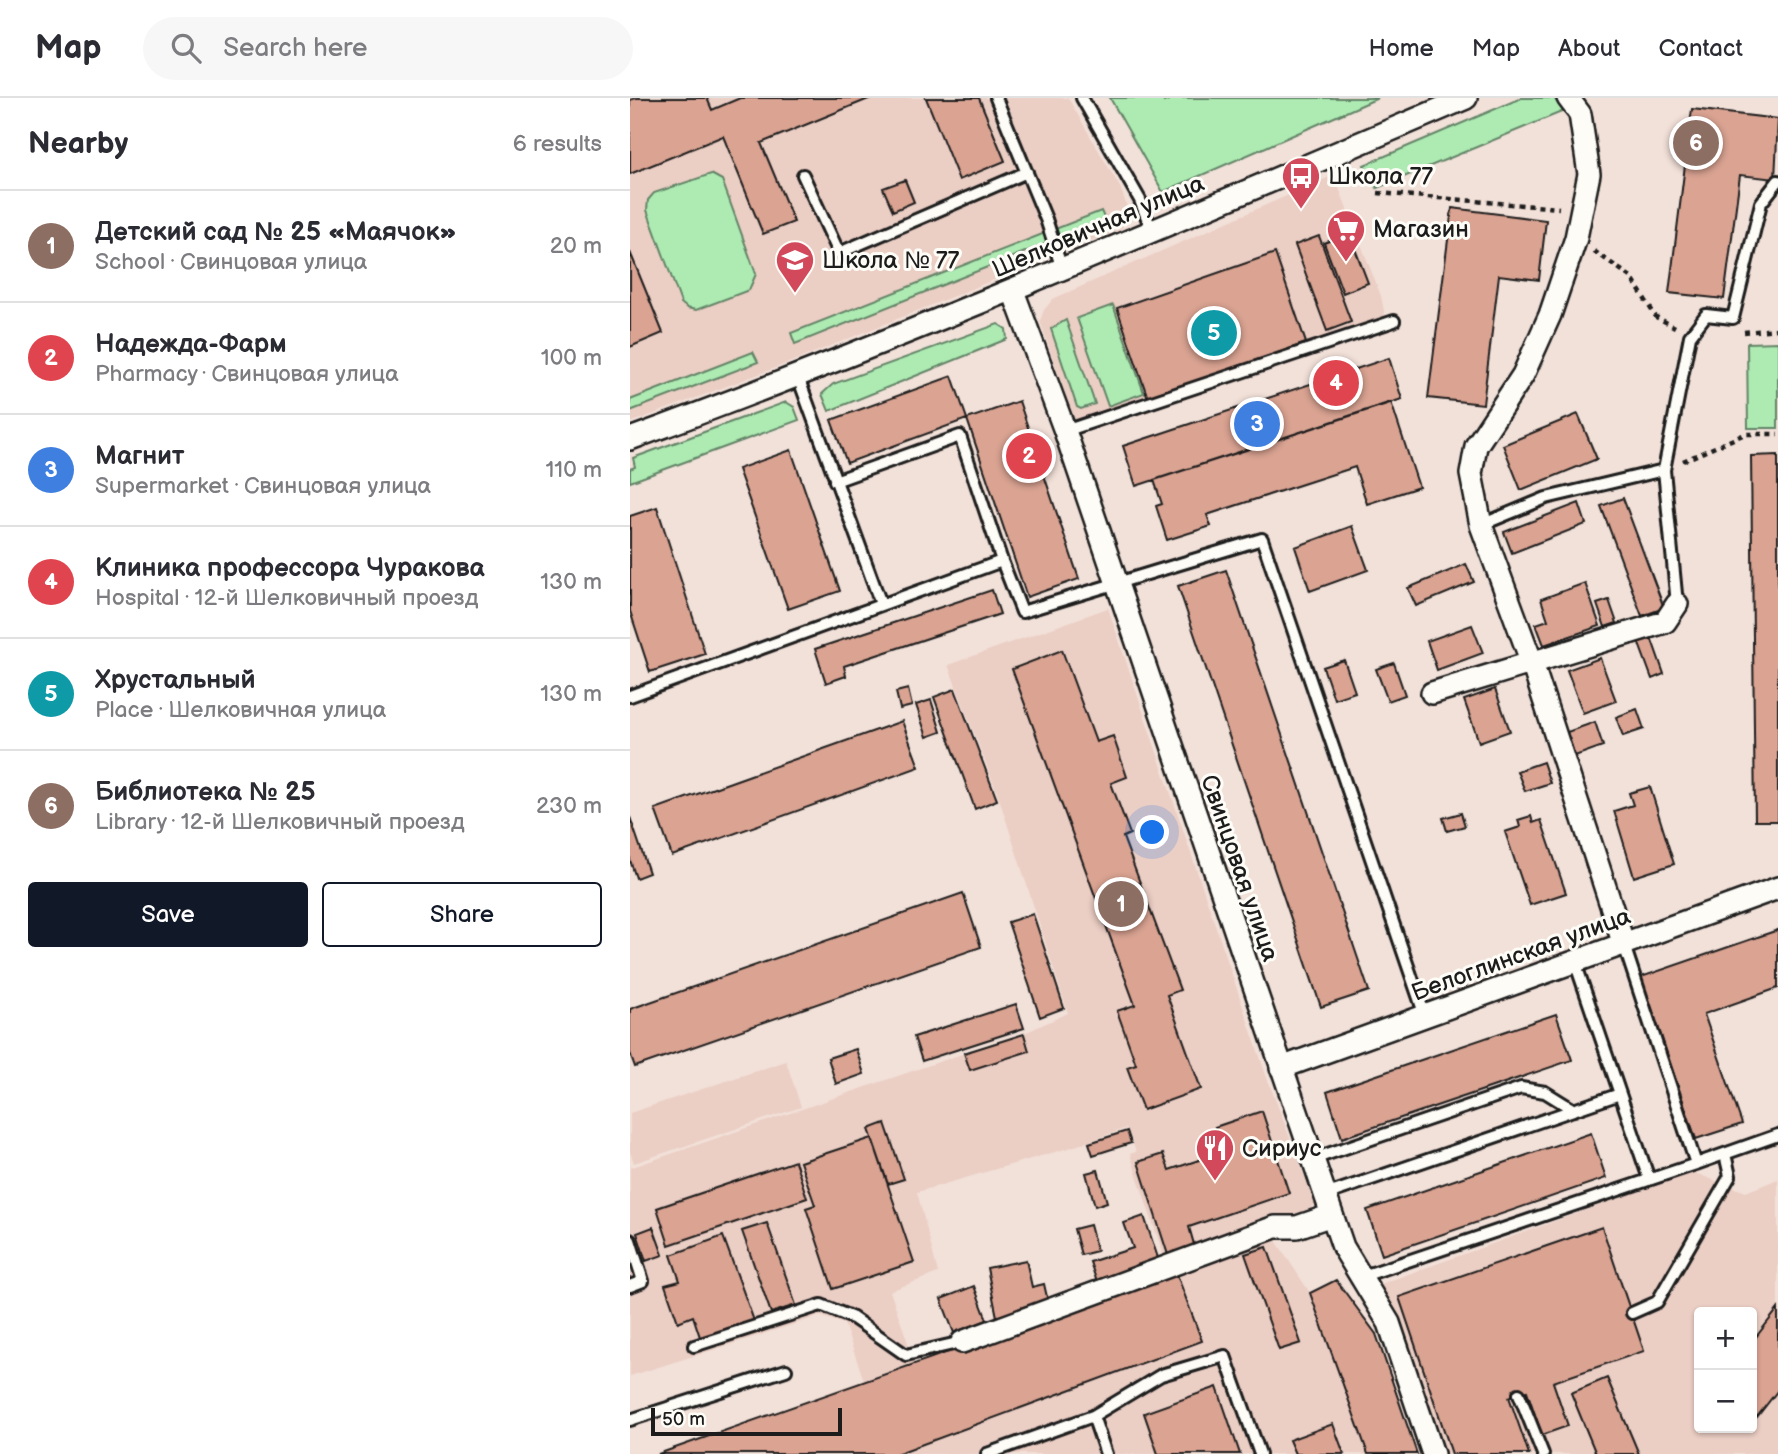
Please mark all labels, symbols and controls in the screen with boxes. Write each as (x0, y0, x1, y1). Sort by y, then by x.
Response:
search box (143, 17, 633, 80)
text: Map (35, 28, 101, 68)
icon: search (167, 29, 205, 67)
text: Search here (223, 33, 367, 64)
text: Home (1369, 34, 1434, 63)
text: Map (1472, 34, 1520, 63)
text: About (1558, 34, 1620, 63)
text: Contact (1658, 34, 1743, 63)
pin: 6 (1673, 117, 1719, 169)
text: Nearby (28, 126, 128, 162)
text: 6 results (513, 130, 602, 158)
bus stop icon: Школа 77 (1280, 155, 1322, 210)
place label: Школа 77 (1328, 162, 1433, 191)
street label: Шелковичная улица (988, 169, 1209, 284)
supermarket icon: Магазин (1325, 208, 1367, 263)
place label: Магазин (1373, 215, 1469, 244)
text: Детский сад № 25 «Маячок» (95, 217, 457, 248)
text: 1 (46, 232, 56, 260)
text: 20 m (550, 232, 602, 260)
school or university icon: Школа № 77 (774, 239, 816, 294)
place label: Школа № 77 (822, 246, 960, 275)
text: School · Свинцовая улица (95, 248, 367, 276)
pin: 5 (1191, 307, 1237, 359)
text: Надежда-Фарм (95, 329, 287, 360)
text: 2 (44, 344, 58, 372)
text: 100 m (541, 344, 602, 372)
pin: 4 (1313, 357, 1359, 409)
text: Pharmacy · Свинцовая улица (95, 360, 399, 388)
pin: 3 (1234, 398, 1280, 450)
pin: 2 (1006, 430, 1052, 482)
text: Магнит (95, 441, 184, 472)
text: 3 (44, 456, 58, 484)
text: 110 m (545, 456, 602, 484)
text: Supermarket · Свинцовая улица (95, 472, 431, 500)
text: Клиника профессора Чуракова (95, 553, 485, 584)
text: 4 (44, 568, 58, 596)
text: 130 m (540, 568, 602, 596)
text: Hospital · 12-й Шелковичный проезд (95, 584, 479, 612)
text: Хрустальный (95, 665, 256, 696)
text: 5 (44, 680, 58, 708)
text: 130 m (540, 680, 602, 708)
text: Place · Шелковичная улица (95, 696, 386, 724)
street label: Свинцовая улица (1194, 771, 1285, 965)
text: Библиотека № 25 (95, 777, 316, 808)
text: 6 (44, 792, 58, 820)
text: 230 m (536, 792, 602, 820)
text: Library · 12-й Шелковичный проезд (95, 808, 465, 836)
your location (1135, 815, 1169, 849)
pin: 1 (1098, 878, 1144, 930)
button: Save (28, 882, 308, 947)
button: Share (322, 882, 602, 947)
street label: Белоглинская улица (1408, 901, 1635, 1008)
restaurant icon: Сириус (1194, 1127, 1236, 1182)
place label: Сириус (1242, 1134, 1322, 1163)
map controls (1694, 1307, 1757, 1433)
button: + (1694, 1307, 1757, 1370)
button: − (1694, 1370, 1757, 1433)
scale bar (651, 1405, 842, 1437)
text: 50 m (662, 1408, 705, 1431)

